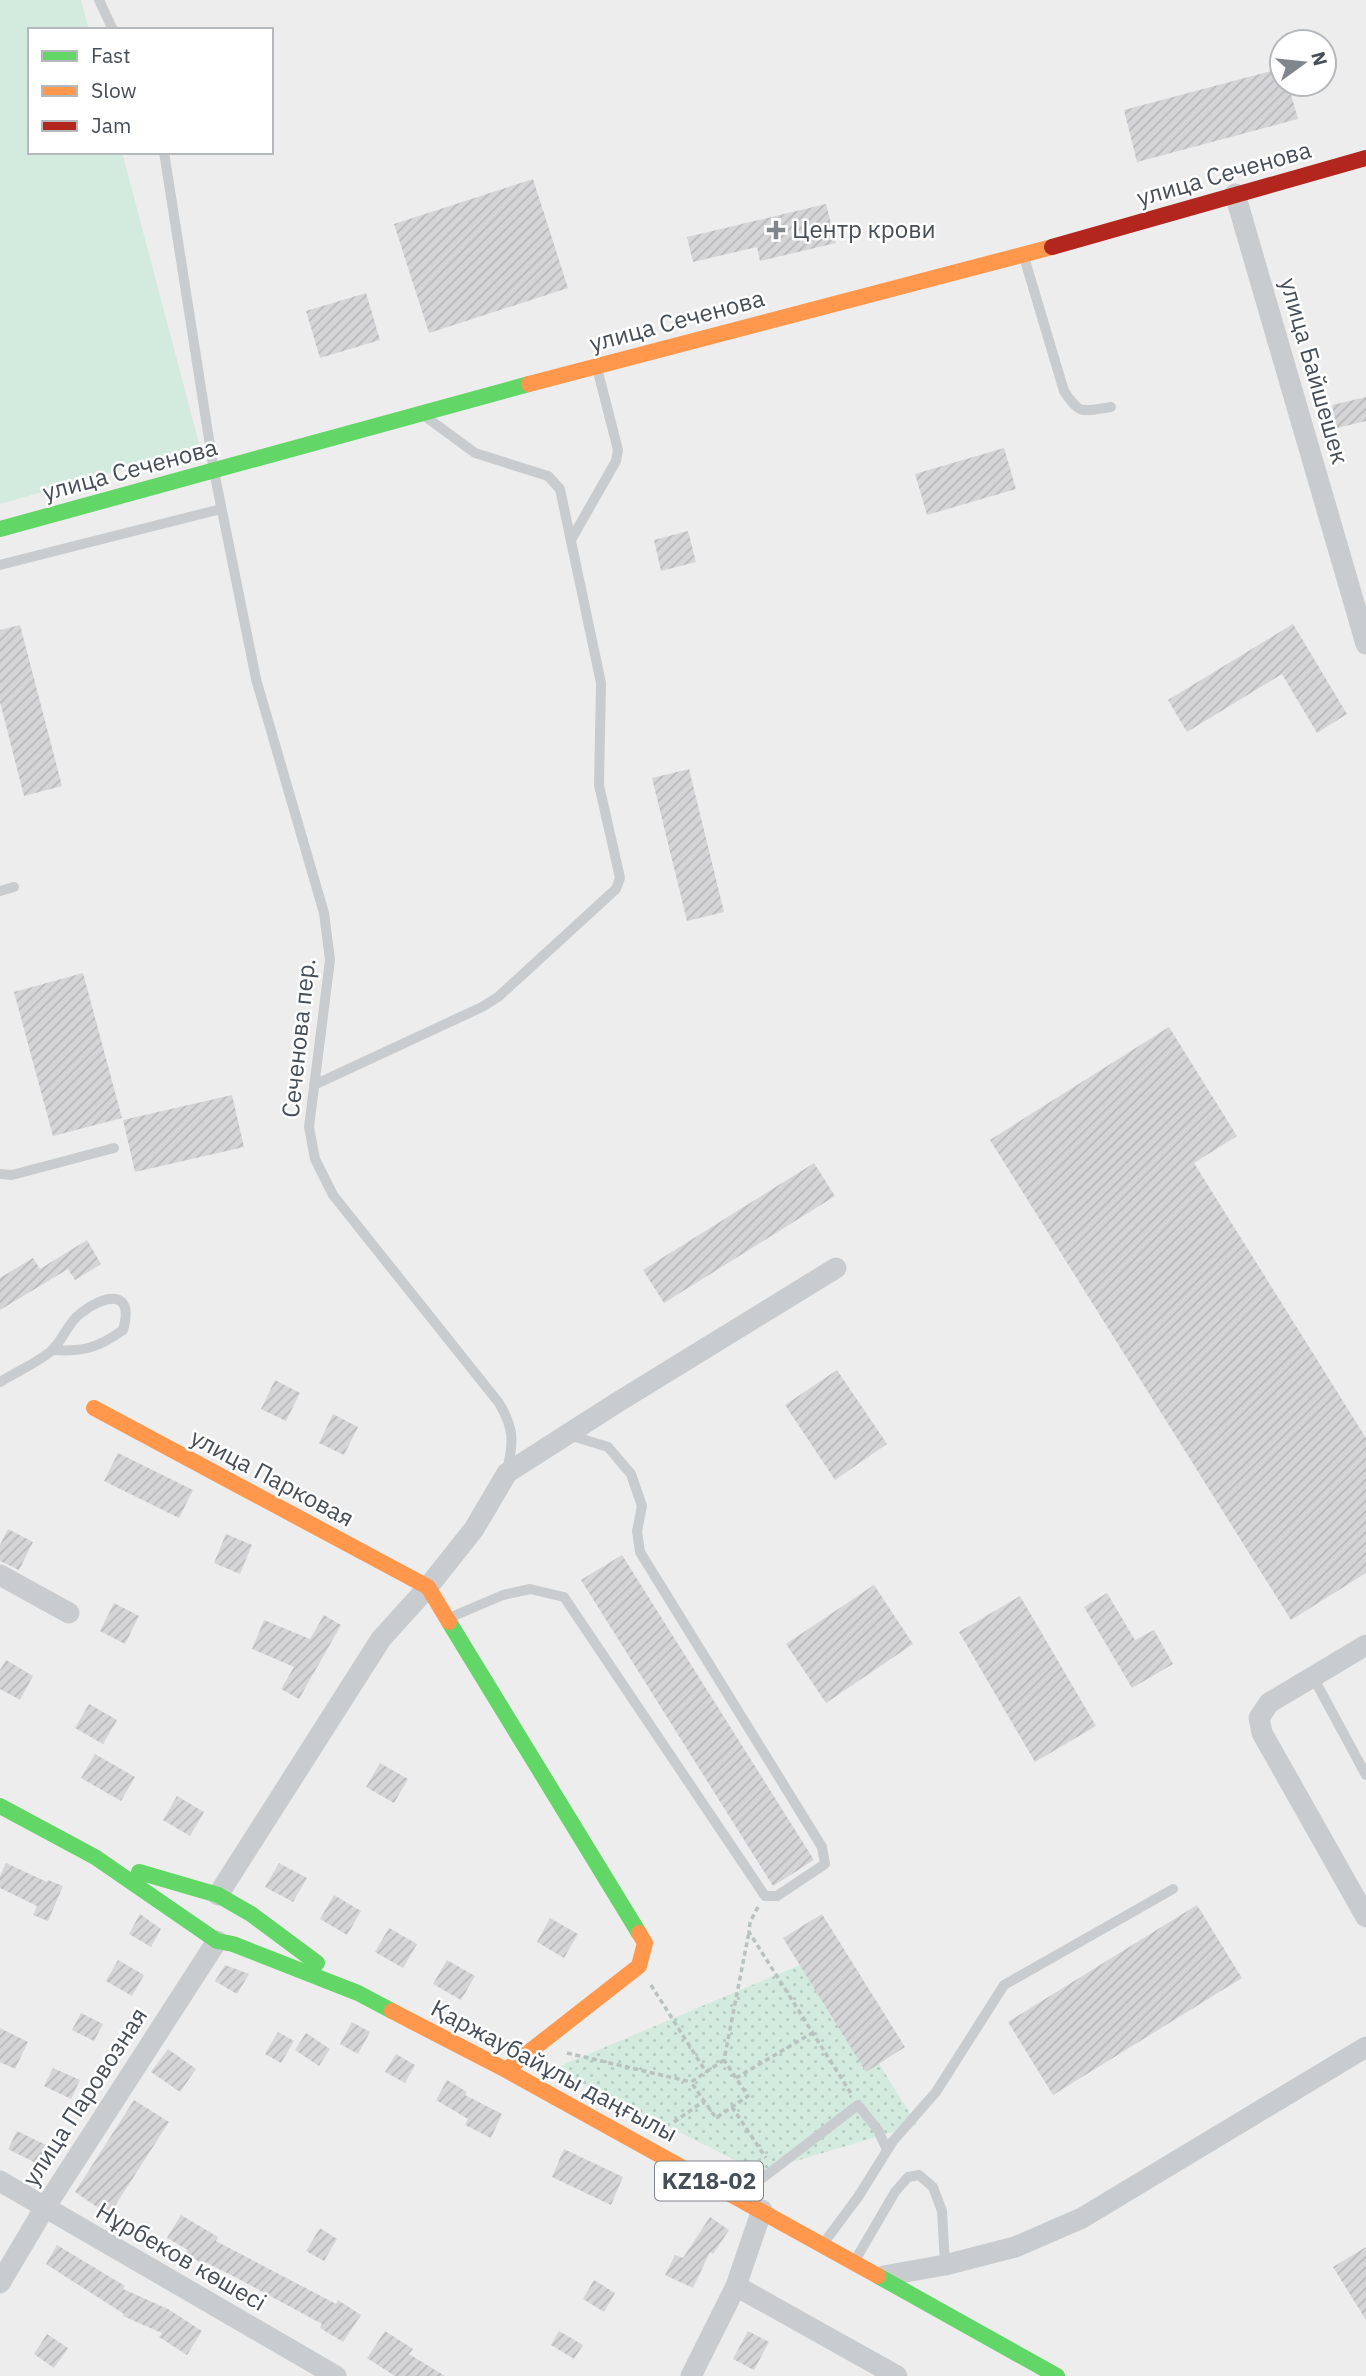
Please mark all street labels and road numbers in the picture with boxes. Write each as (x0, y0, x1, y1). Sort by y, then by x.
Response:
street label: улица Сеченова (1133, 133, 1315, 213)
street label: улица Байшешек (1273, 274, 1357, 468)
street label: улица Сеченова (586, 281, 768, 359)
street label: улица Сеченова (39, 430, 221, 508)
street label: Сеченова пер. (274, 956, 322, 1119)
street label: улица Парковая (185, 1421, 360, 1534)
street label: Қаржаубайұлы даңғылы (426, 1991, 683, 2149)
street label: улица Паровозная (14, 2001, 154, 2192)
road number: KZ18-02 (655, 2162, 763, 2200)
street label: Нұрбеков көшесі (91, 2194, 272, 2318)

